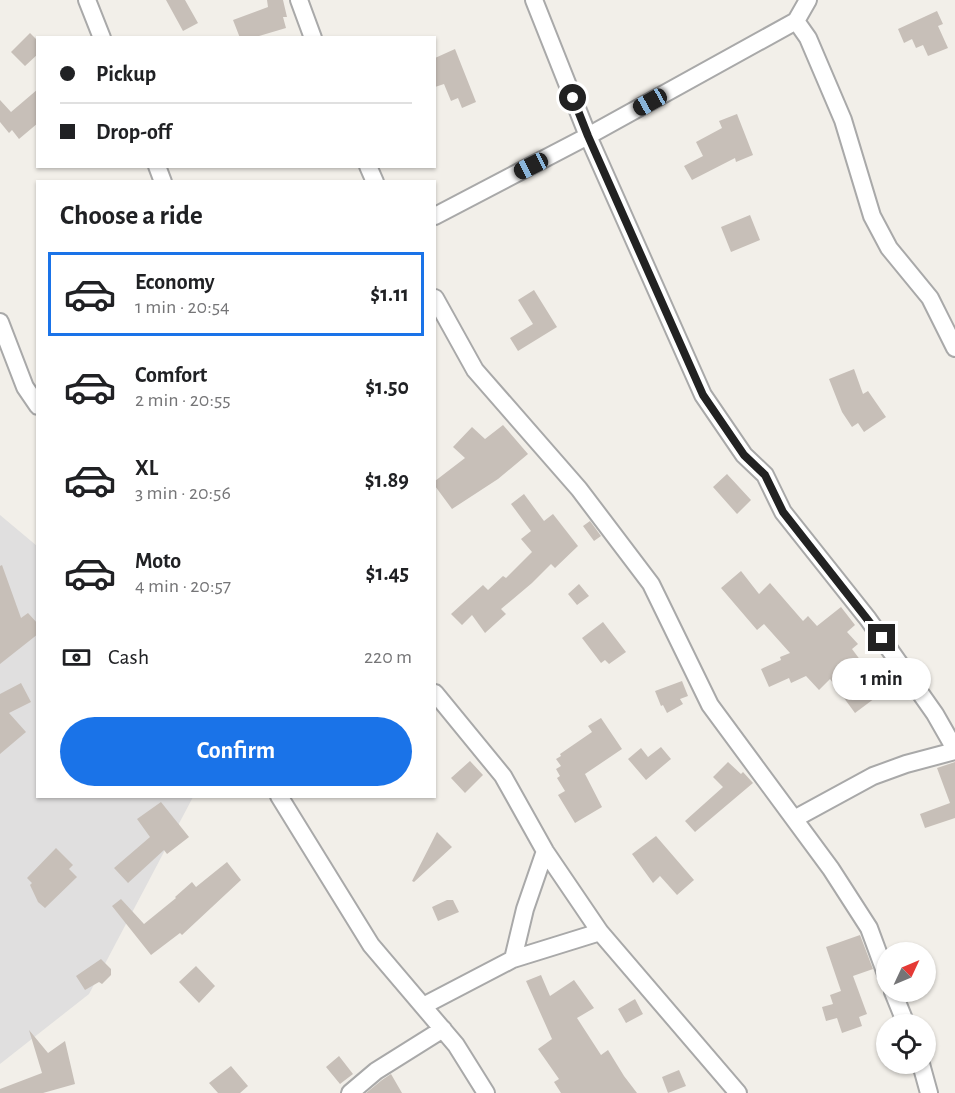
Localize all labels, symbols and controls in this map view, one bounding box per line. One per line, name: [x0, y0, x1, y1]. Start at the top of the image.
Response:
text: Pickup: [96, 63, 156, 85]
route start: [559, 84, 586, 111]
car: [630, 85, 670, 119]
text: Drop-off: [96, 121, 172, 143]
car: [511, 150, 551, 182]
text: Choose a ride: [60, 202, 203, 229]
icon: car: [63, 267, 117, 321]
text: Economy: [135, 271, 215, 293]
text: $1.11: [370, 283, 409, 305]
text: 1 min · 20:54: [135, 297, 230, 317]
icon: car: [63, 360, 117, 414]
text: Comfort: [135, 364, 207, 386]
text: $1.50: [365, 376, 409, 398]
text: 2 min · 20:55: [135, 390, 231, 410]
icon: car: [63, 453, 117, 507]
text: XL: [135, 457, 158, 479]
text: $1.89: [365, 469, 409, 491]
text: 3 min · 20:56: [135, 483, 231, 503]
icon: car: [63, 546, 117, 600]
text: Moto: [135, 550, 181, 572]
text: $1.45: [366, 562, 409, 584]
text: 4 min · 20:57: [135, 576, 231, 596]
route end: [868, 624, 895, 651]
icon: cash: [60, 641, 93, 674]
text: Cash: [108, 646, 149, 668]
text: 220 m: [364, 647, 412, 667]
callout: 1 min: [832, 659, 932, 701]
text: 1 min: [860, 669, 903, 689]
button: Confirm: [60, 717, 412, 786]
north arrow: [876, 942, 936, 1002]
map controls: [876, 942, 936, 1074]
button: locate: [876, 1014, 936, 1074]

